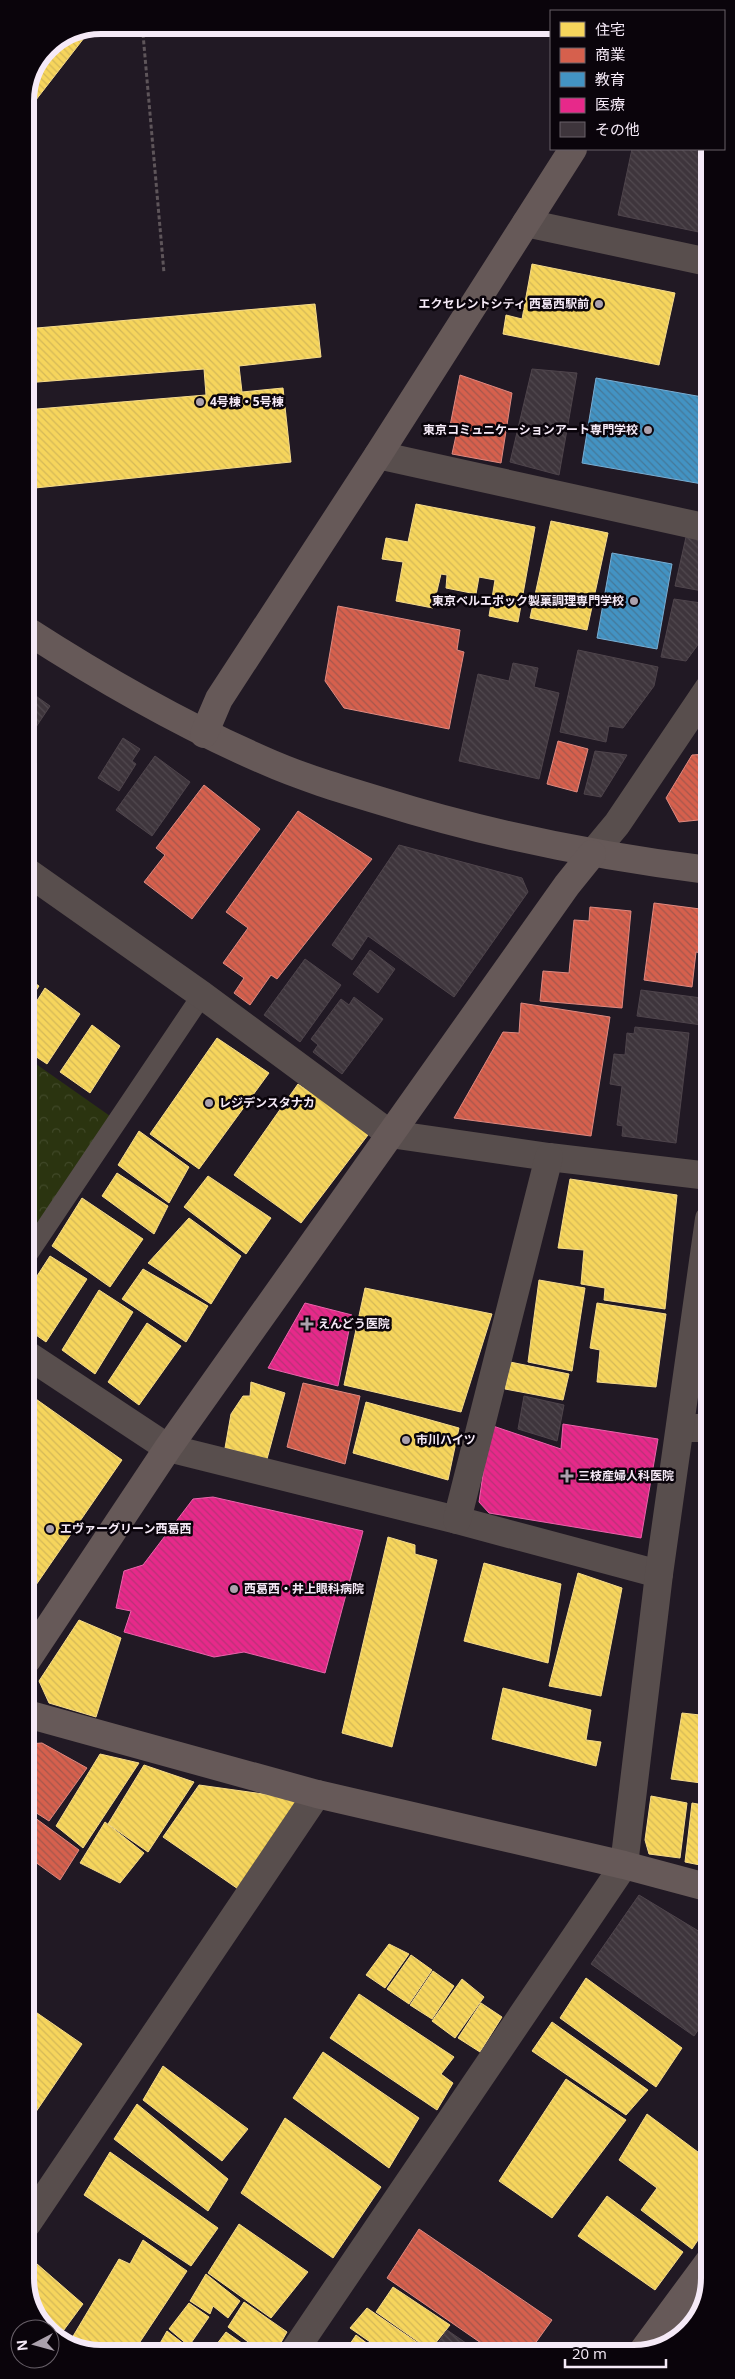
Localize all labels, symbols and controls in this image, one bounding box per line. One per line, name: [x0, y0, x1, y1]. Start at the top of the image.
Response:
legend: [550, 10, 725, 150]
text: 住宅: [595, 19, 625, 39]
text: 商業: [595, 44, 625, 64]
text: 教育: [595, 69, 625, 89]
text: 医療: [595, 94, 625, 114]
text: その他: [595, 119, 640, 139]
place label: エクセレントシティ 西葛西駅前: [419, 295, 589, 312]
marker: エクセレントシティ 西葛西駅前: [593, 298, 605, 310]
place label: 4号棟・5号棟: [210, 393, 284, 410]
marker: 4号棟・5号棟: [194, 396, 206, 408]
place label: 東京コミュニケーションアート専門学校: [423, 421, 638, 438]
marker: 東京コミュニケーションアート専門学校: [642, 424, 654, 436]
place label: 東京ベルエポック製菓調理専門学校: [432, 592, 624, 609]
marker: 東京ベルエポック製菓調理専門学校: [628, 595, 640, 607]
place label: レジデンスタナカ: [219, 1094, 315, 1111]
marker: レジデンスタナカ: [203, 1097, 215, 1109]
place label: えんどう医院: [318, 1315, 390, 1332]
marker: えんどう医院: [300, 1317, 314, 1331]
place label: 市川ハイツ: [416, 1431, 476, 1448]
marker: 市川ハイツ: [400, 1434, 412, 1446]
place label: 三枝産婦人科医院: [578, 1467, 674, 1484]
marker: 三枝産婦人科医院: [560, 1469, 574, 1483]
place label: エヴァーグリーン西葛西: [60, 1520, 191, 1537]
marker: エヴァーグリーン西葛西: [44, 1523, 56, 1535]
place label: 西葛西・井上眼科病院: [244, 1580, 364, 1597]
marker: 西葛西・井上眼科病院: [228, 1583, 240, 1595]
north arrow: [10, 2319, 60, 2369]
scale bar: [565, 2336, 666, 2368]
text: N: [12, 2339, 32, 2352]
text: 20 m: [572, 2343, 607, 2363]

